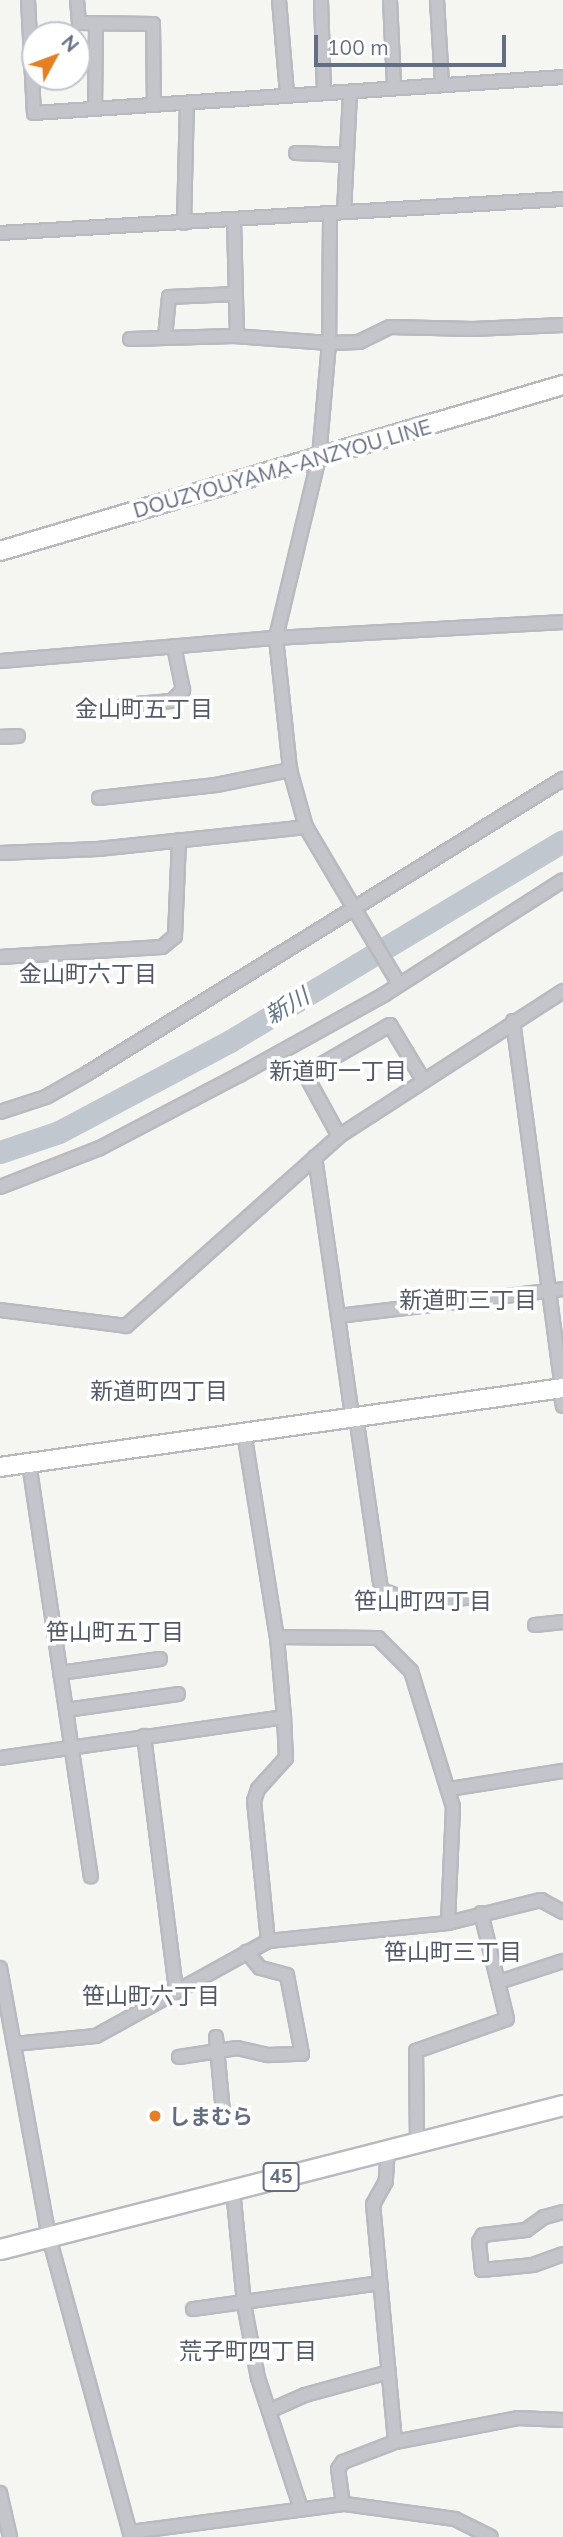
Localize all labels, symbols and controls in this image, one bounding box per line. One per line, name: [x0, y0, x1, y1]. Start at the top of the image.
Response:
north arrow: [21, 21, 91, 91]
scale bar: [318, 21, 510, 65]
text: N: [57, 30, 84, 57]
text: 100 m: [327, 34, 389, 60]
street label: DOUZYOUYAMA-ANZYOU LINE: [130, 413, 434, 523]
district label: 金山町五丁目: [75, 695, 213, 723]
district label: 金山町六丁目: [19, 960, 157, 988]
water label: 新川: [260, 982, 314, 1030]
district label: 新道町一丁目: [269, 1057, 407, 1085]
district label: 新道町三丁目: [399, 1286, 537, 1314]
district label: 新道町四丁目: [90, 1377, 228, 1405]
district label: 笹山町四丁目: [354, 1587, 492, 1615]
district label: 笹山町五丁目: [46, 1618, 184, 1646]
district label: 笹山町三丁目: [384, 1938, 522, 1966]
district label: 笹山町六丁目: [82, 1982, 220, 2010]
place label: しまむら: [169, 2103, 253, 2129]
marker: しまむら: [147, 2108, 163, 2124]
road number: 45: [262, 2162, 300, 2192]
district label: 荒子町四丁目: [179, 2337, 317, 2365]

